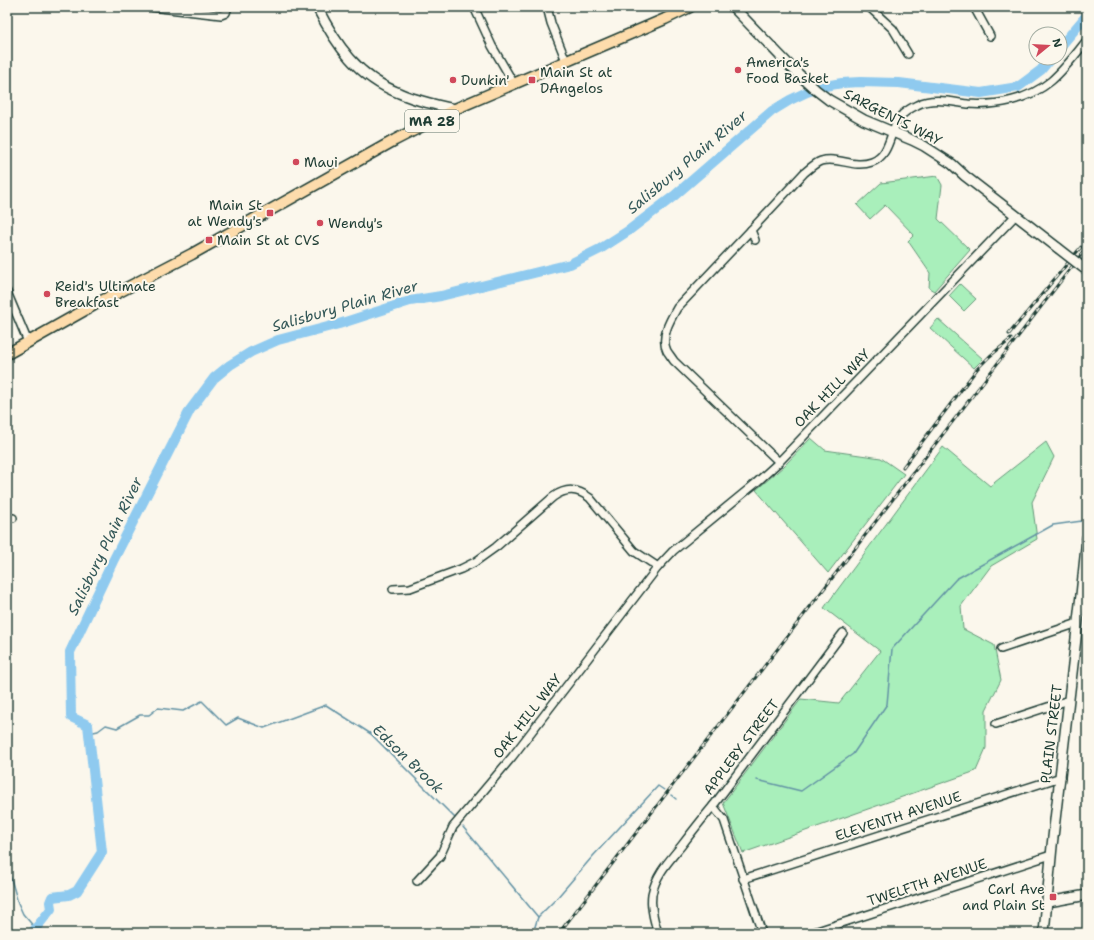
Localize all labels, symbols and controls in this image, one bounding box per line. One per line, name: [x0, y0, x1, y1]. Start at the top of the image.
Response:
north arrow: [1028, 26, 1068, 66]
text: N: [1049, 37, 1066, 50]
place label: America's Food Basket: [746, 53, 829, 87]
place label: Main St at DAngelos: [540, 63, 612, 97]
marker: America's Food Basket: [733, 65, 743, 75]
place label: Dunkin': [461, 71, 510, 89]
marker: Dunkin': [448, 75, 458, 85]
marker: Main St at DAngelos: [527, 75, 537, 85]
street label: SARGENTS WAY: [841, 84, 946, 150]
water label: Salisbury Plain River: [623, 105, 752, 218]
road number: MA 28: [405, 110, 459, 132]
place label: Maui: [304, 153, 338, 171]
marker: Maui: [291, 157, 301, 167]
place label: Main St at Wendy's: [188, 196, 262, 230]
marker: Main St at Wendy's: [265, 208, 275, 218]
place label: Wendy's: [328, 214, 383, 232]
marker: Wendy's: [315, 218, 325, 228]
place label: Main St at CVS: [217, 231, 320, 249]
marker: Main St at CVS: [204, 235, 214, 245]
water label: Salisbury Plain River: [270, 275, 421, 336]
place label: Reid's Ultimate Breakfast: [55, 277, 156, 311]
marker: Reid's Ultimate Breakfast: [42, 289, 52, 299]
street label: OAK HILL WAY: [790, 345, 874, 431]
water label: Salisbury Plain River: [63, 473, 148, 618]
street label: OAK HILL WAY: [488, 670, 566, 762]
street label: PLAIN STREET: [1036, 683, 1066, 784]
street label: APPLEBY STREET: [699, 695, 783, 798]
water label: Edson Brook: [368, 720, 448, 798]
street label: ELEVENTH AVENUE: [833, 787, 964, 845]
street label: TWELFTH AVENUE: [865, 854, 989, 910]
place label: Carl Ave and Plain St: [962, 880, 1045, 914]
marker: Carl Ave and Plain St: [1048, 892, 1058, 902]

